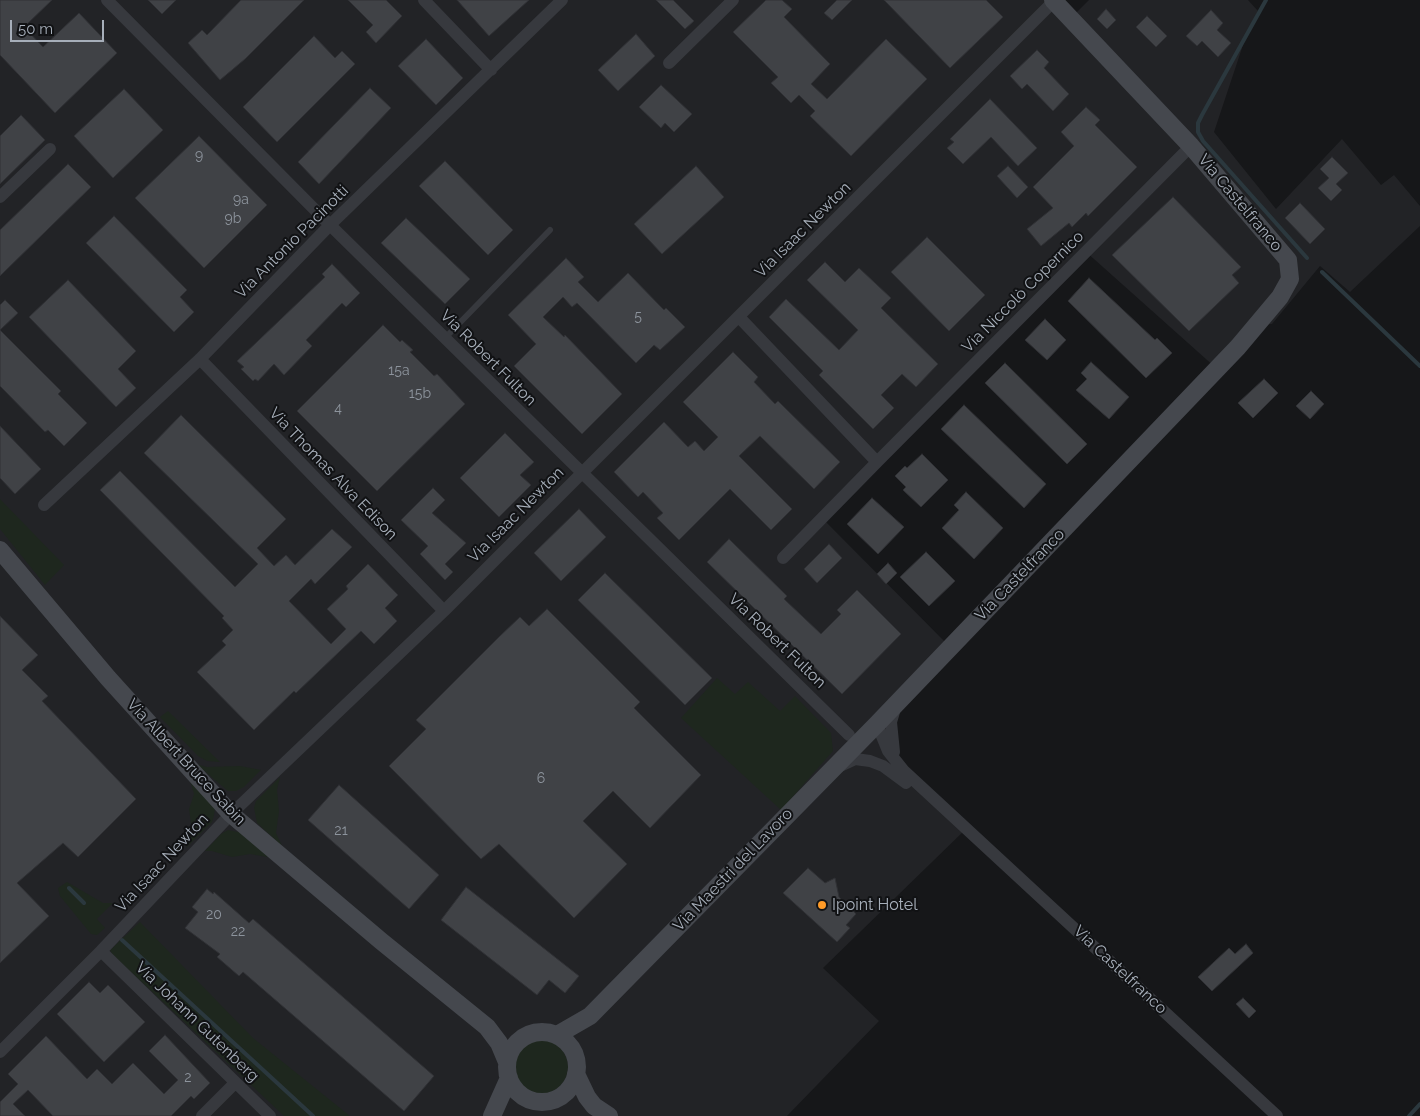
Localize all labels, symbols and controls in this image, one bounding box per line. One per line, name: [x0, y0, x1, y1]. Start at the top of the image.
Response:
scale bar: [12, 10, 106, 42]
text: 50 m: [18, 20, 53, 38]
house number: 9: [195, 148, 203, 164]
street label: Via Castelfranco: [1194, 151, 1286, 255]
street label: Via Isaac Newton: [751, 178, 855, 282]
street label: Via Antonio Pacinotti: [231, 181, 353, 303]
house number: 9a: [233, 192, 249, 208]
house number: 9b: [225, 211, 241, 227]
street label: Via Niccolò Copernico: [958, 227, 1088, 357]
street label: Via Robert Fulton: [436, 306, 540, 410]
house number: 5: [634, 309, 642, 325]
house number: 15a: [388, 363, 410, 379]
house number: 15b: [409, 386, 431, 402]
house number: 4: [334, 401, 342, 417]
street label: Via Thomas Alva Edison: [265, 404, 401, 544]
street label: Via Isaac Newton: [464, 463, 568, 567]
street label: Via Castelfranco: [971, 525, 1069, 625]
street label: Via Robert Fulton: [724, 590, 830, 692]
street label: Via Albert Bruce Sabin: [122, 695, 250, 829]
house number: 6: [537, 771, 545, 787]
street label: Via Maestri del Lavoro: [669, 804, 797, 936]
street label: Via Isaac Newton: [111, 810, 213, 916]
house number: 21: [334, 823, 348, 839]
place label: Ipoint Hotel: [832, 895, 918, 915]
marker: Ipoint Hotel: [816, 899, 828, 911]
house number: 20: [206, 907, 222, 923]
street label: Via Castelfranco: [1069, 922, 1171, 1018]
house number: 22: [231, 924, 245, 940]
street label: Via Johann Gutenberg: [131, 958, 263, 1086]
house number: 2: [184, 1070, 192, 1086]

